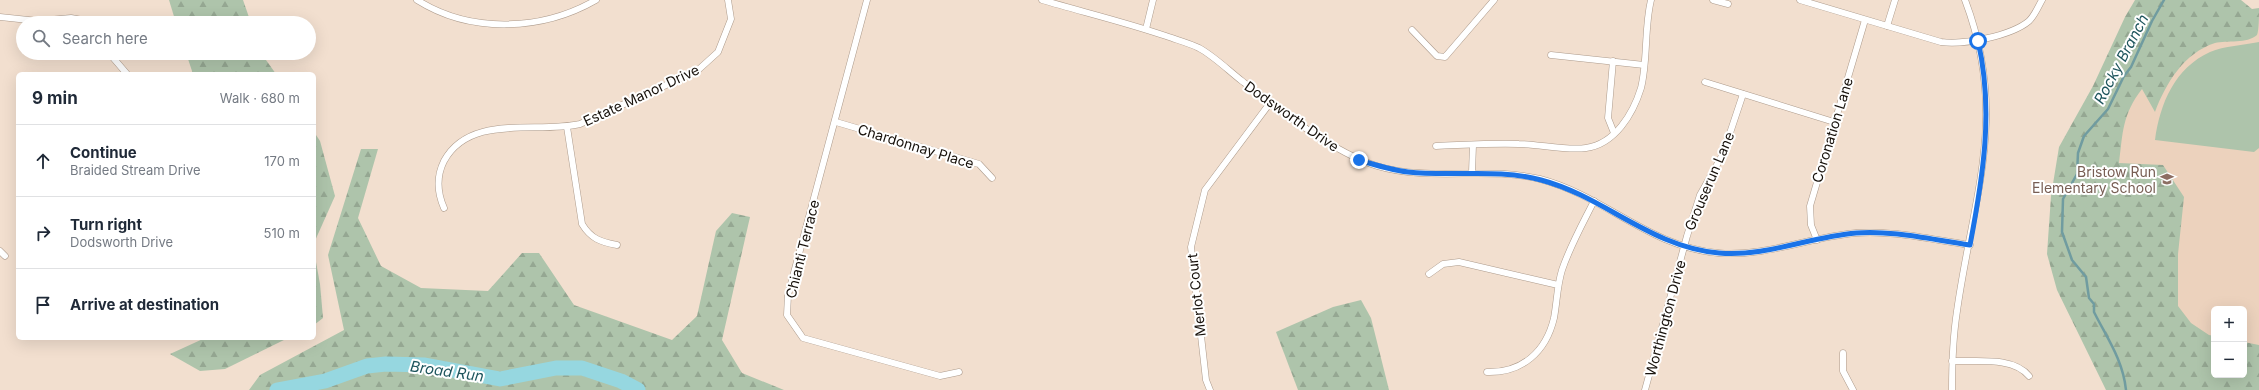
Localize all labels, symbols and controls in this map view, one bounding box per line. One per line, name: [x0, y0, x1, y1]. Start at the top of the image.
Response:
water label: Rocky Branch: [2089, 11, 2153, 107]
search box: [16, 16, 316, 60]
icon: search: [30, 27, 52, 49]
text: Search here: [62, 29, 148, 48]
route start: [1969, 32, 1987, 50]
street label: Estate Manor Drive: [580, 61, 702, 129]
street label: Coronation Lane: [1808, 75, 1856, 185]
street label: Dodsworth Drive: [1242, 77, 1342, 155]
text: 9 min: [32, 88, 78, 108]
text: Walk · 680 m: [220, 90, 300, 106]
street label: Chardonnay Place: [856, 120, 976, 172]
street label: Grouserun Lane: [1681, 129, 1737, 233]
text: Continue: [70, 143, 137, 162]
icon: ahead: [32, 150, 54, 172]
route end: [1350, 151, 1368, 169]
text: 170 m: [264, 153, 300, 169]
text: Braided Stream Drive: [70, 162, 201, 178]
place label: Bristow Run Elementary School: [2032, 163, 2156, 196]
school or university icon: Bristow Run Elementary School: [2159, 171, 2175, 187]
street label: Chianti Terrace: [782, 198, 822, 300]
text: Turn right: [70, 215, 142, 234]
icon: right: [32, 222, 54, 244]
text: 510 m: [264, 225, 300, 241]
text: Dodsworth Drive: [70, 234, 173, 250]
street label: Merlot Court: [1183, 252, 1209, 337]
street label: Worthington Drive: [1641, 258, 1689, 378]
icon: arrive: [32, 294, 54, 316]
text: Arrive at destination: [70, 295, 219, 314]
map controls: [2211, 306, 2247, 378]
button: +: [2211, 306, 2247, 342]
button: −: [2211, 342, 2247, 378]
water label: Broad Run: [409, 356, 485, 386]

